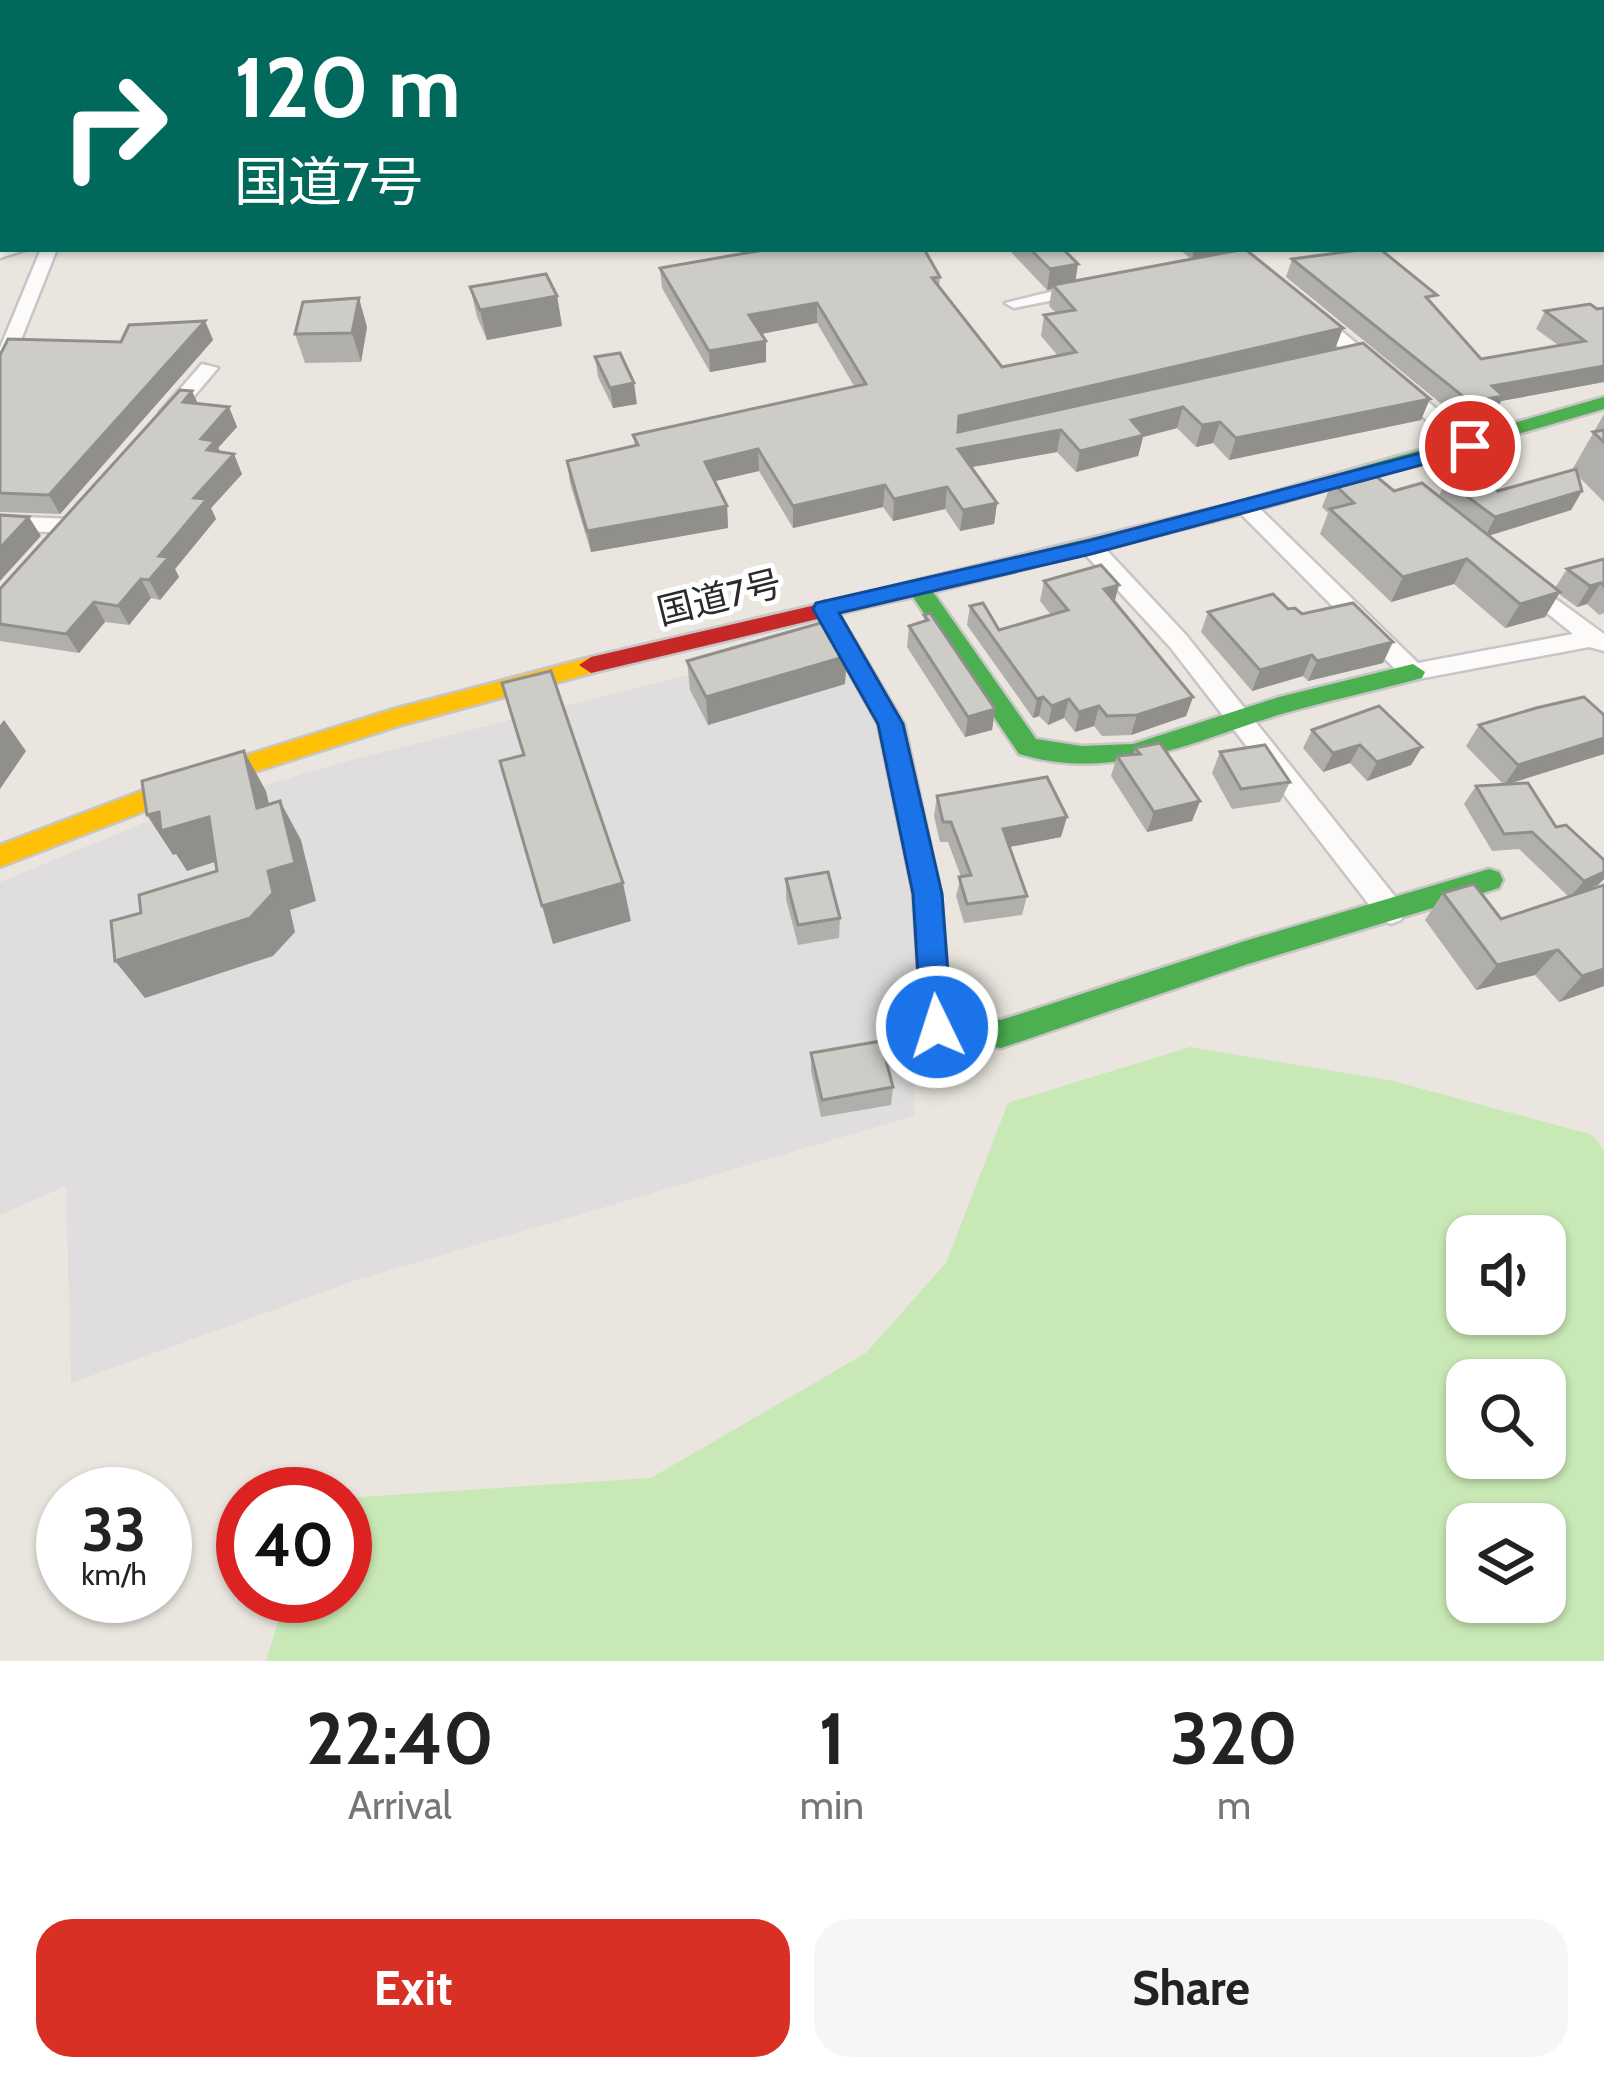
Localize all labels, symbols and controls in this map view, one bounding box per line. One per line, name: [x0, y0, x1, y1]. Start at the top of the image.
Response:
text: 120 m: [234, 36, 461, 138]
icon: right: [36, 48, 192, 204]
text: 国道7号: [234, 149, 423, 215]
pin: [1419, 395, 1521, 497]
icon: arrive: [1437, 413, 1503, 479]
street label: 国道7号: [652, 560, 786, 634]
position arrow: [874, 964, 1000, 1090]
map controls: [1446, 1215, 1566, 1623]
button: sound: [1446, 1215, 1566, 1335]
button: search: [1446, 1359, 1566, 1479]
speed limit sign: 40: [216, 1467, 372, 1623]
text: 33: [82, 1493, 146, 1566]
button: layers: [1446, 1503, 1566, 1623]
text: km/h: [81, 1556, 147, 1593]
text: 22:40: [306, 1695, 494, 1782]
text: 1: [819, 1695, 845, 1782]
text: 320: [1170, 1695, 1298, 1782]
text: Arrival: [348, 1781, 452, 1829]
text: min: [800, 1781, 864, 1829]
text: m: [1217, 1781, 1251, 1829]
button: Exit: [36, 1919, 790, 2057]
button: Share: [814, 1919, 1568, 2057]

